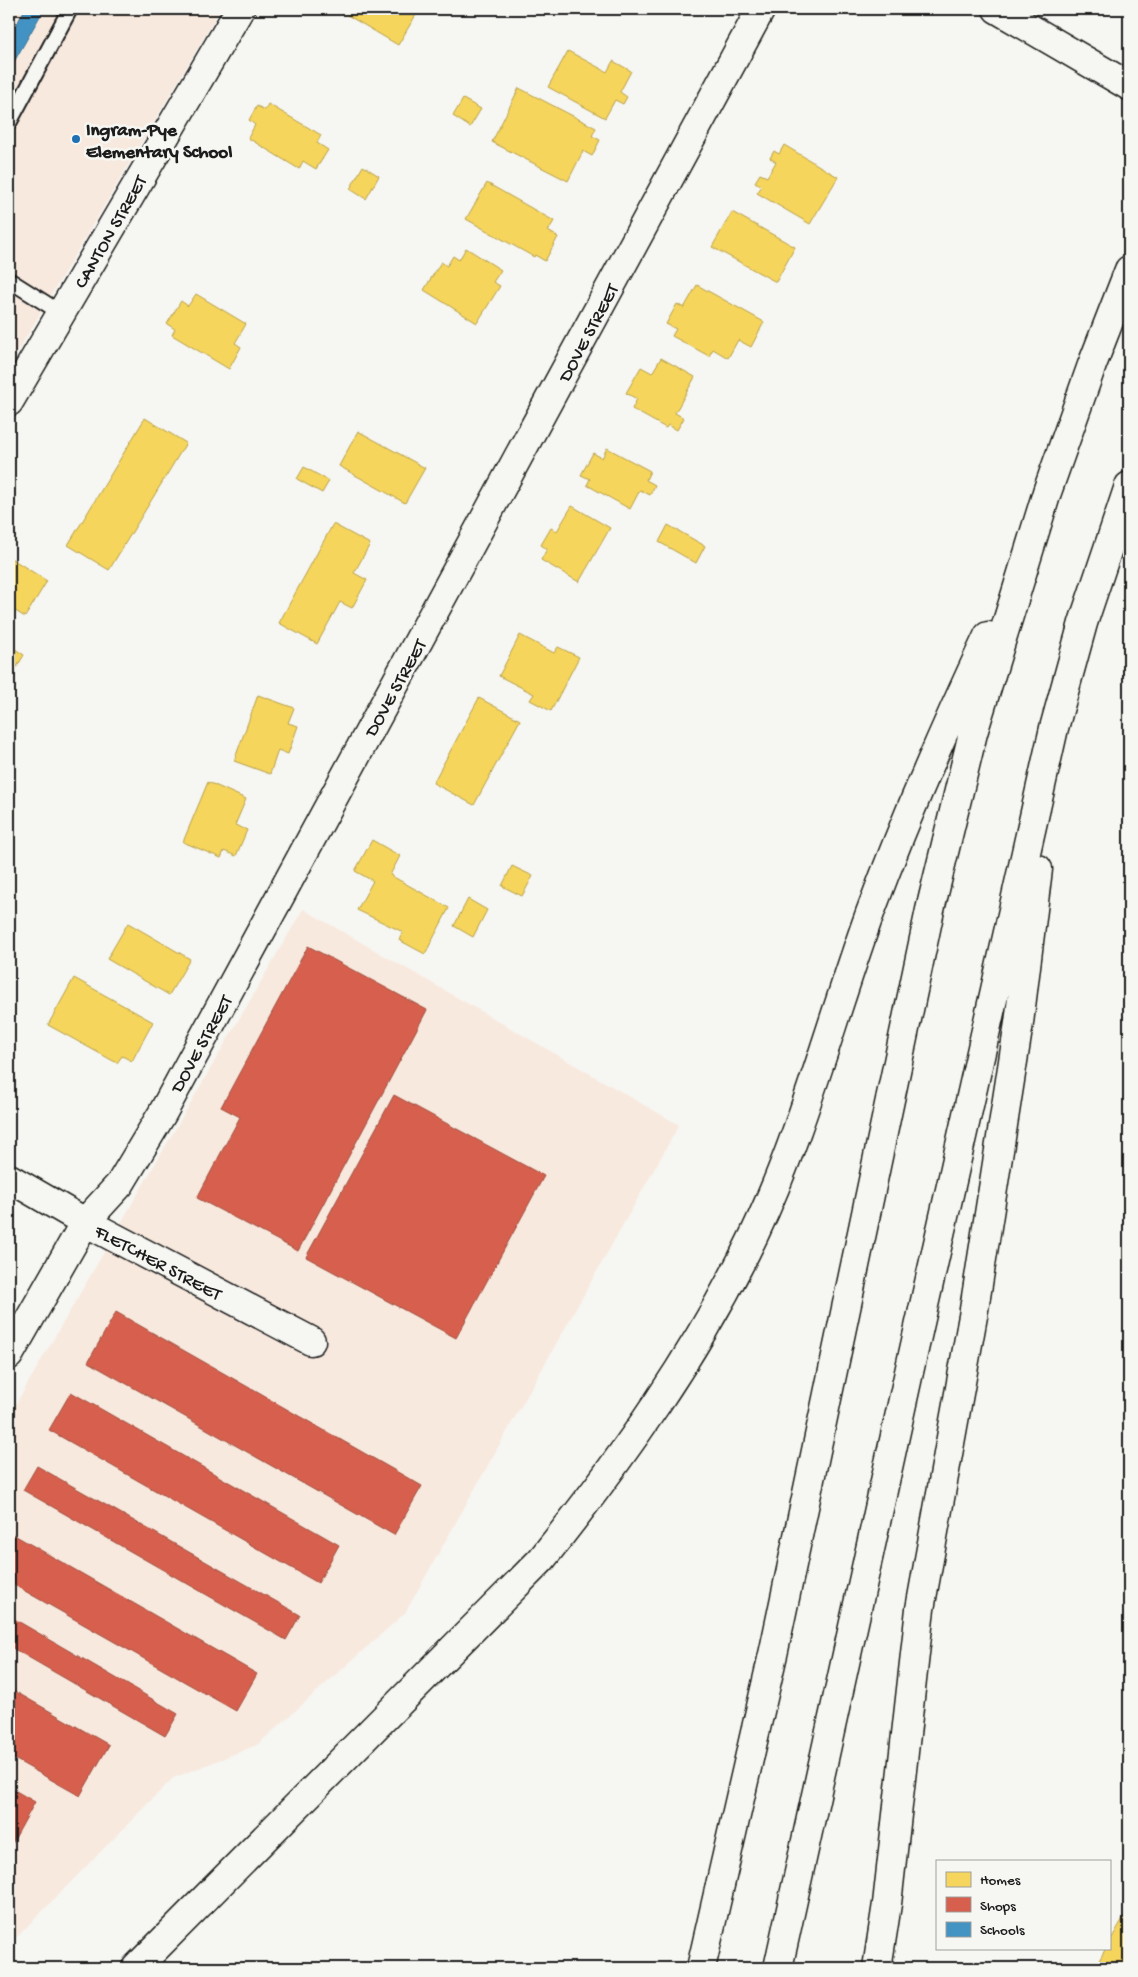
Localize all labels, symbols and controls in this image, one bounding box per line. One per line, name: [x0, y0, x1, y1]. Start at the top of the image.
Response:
place label: Ingram-Pye Elementary School: [86, 120, 232, 165]
marker: Ingram-Pye Elementary School: [70, 133, 82, 145]
street label: CANTON STREET: [70, 172, 154, 293]
street label: DOVE STREET: [554, 280, 626, 388]
street label: DOVE STREET: [360, 635, 434, 743]
street label: DOVE STREET: [166, 991, 240, 1099]
street label: FLETCHER STREET: [89, 1221, 225, 1308]
legend: [936, 1860, 1110, 1950]
text: Homes: [980, 1872, 1021, 1890]
text: Shops: [980, 1898, 1016, 1916]
text: Schools: [980, 1922, 1025, 1940]

